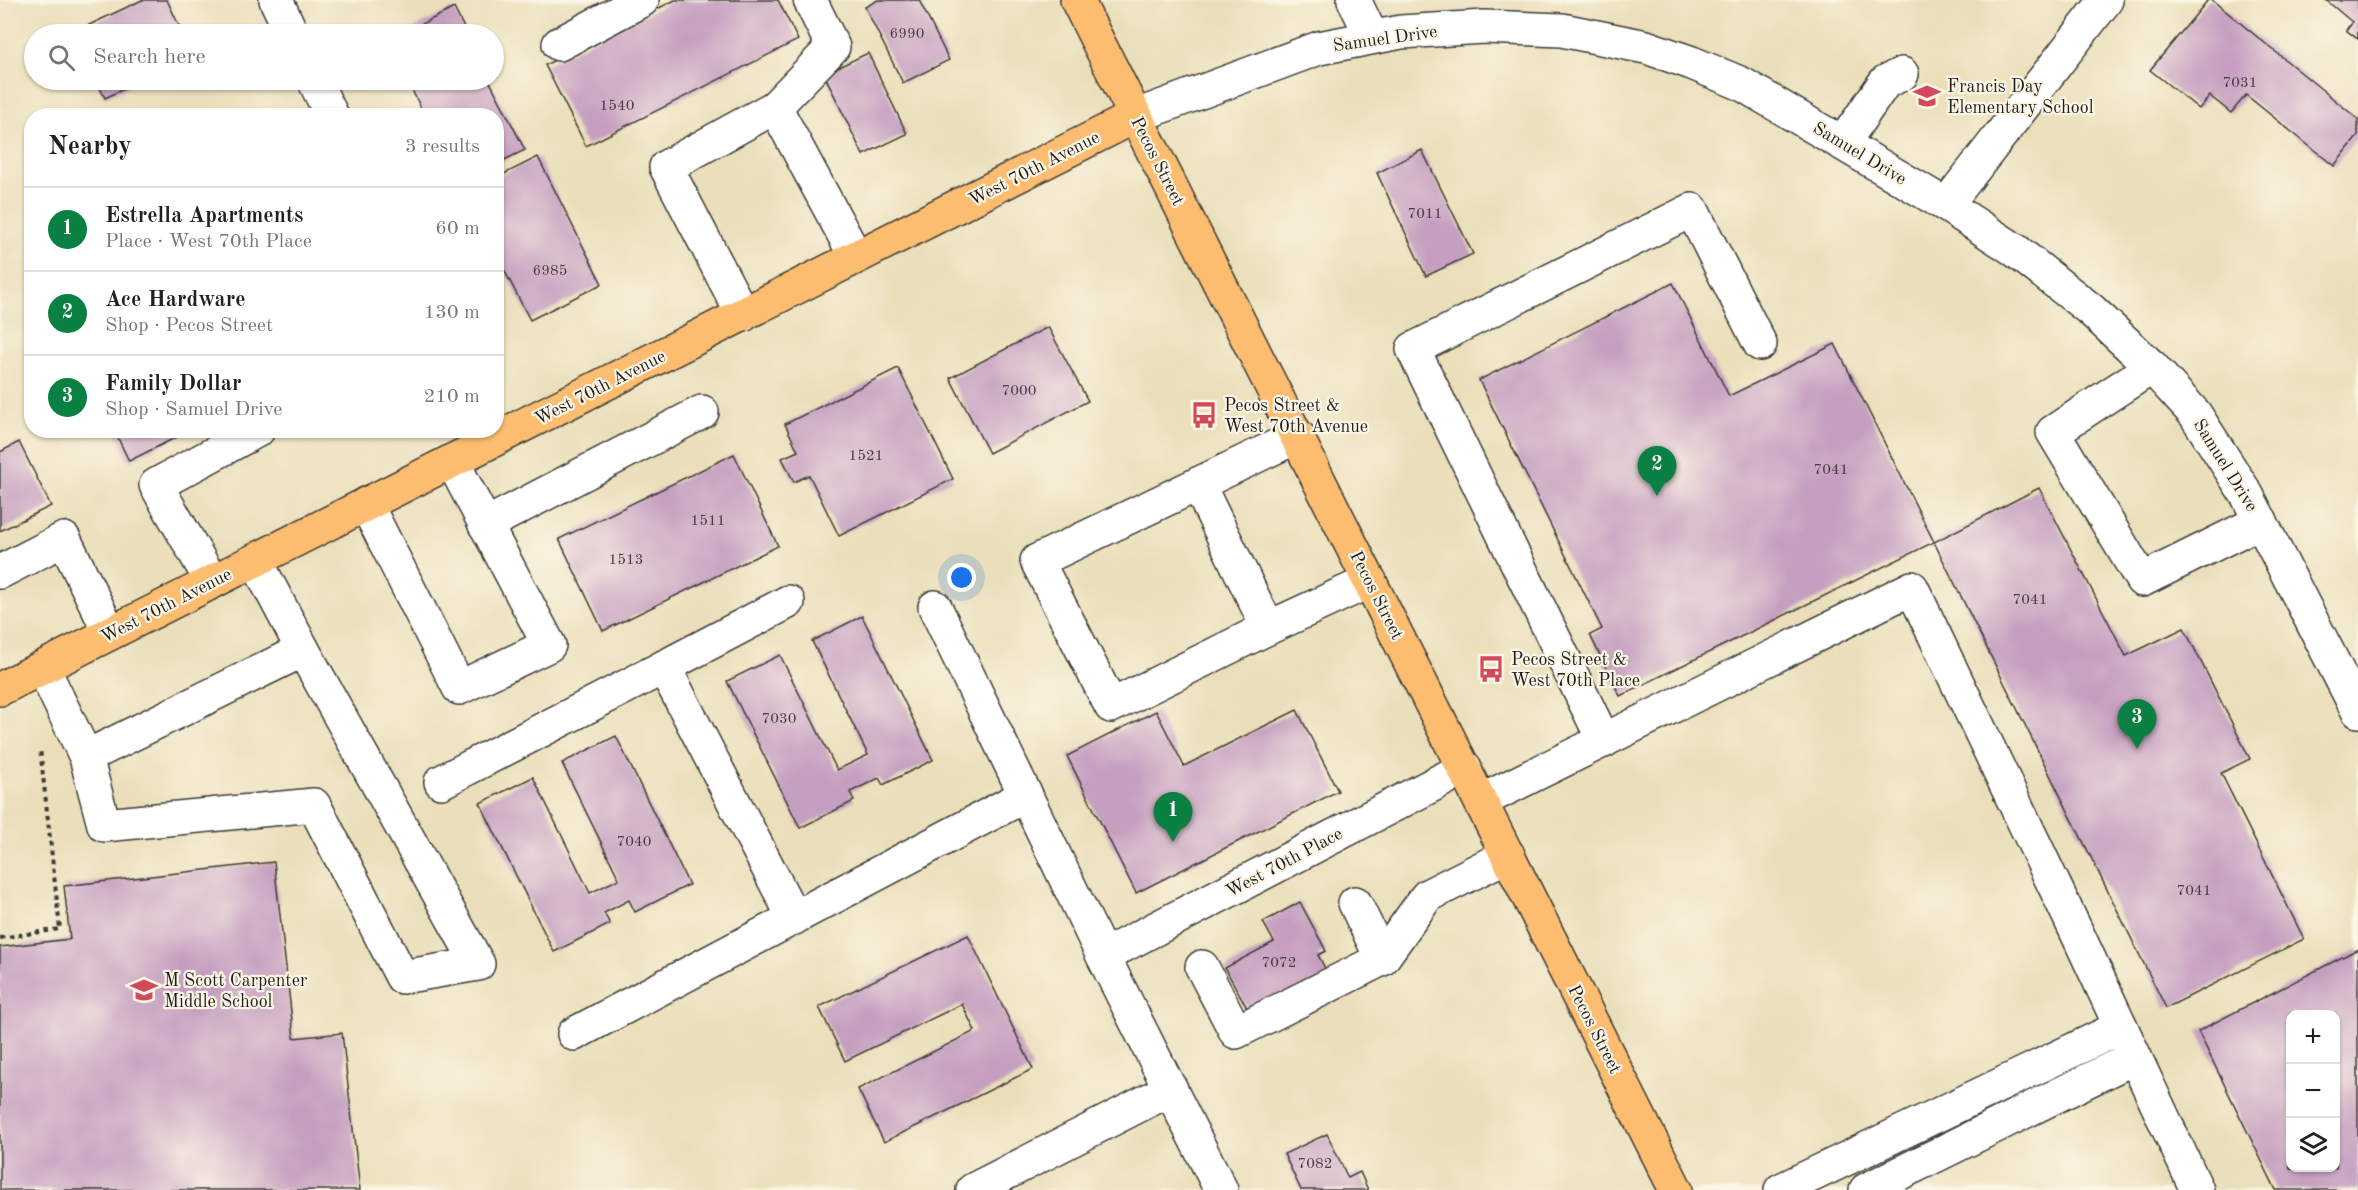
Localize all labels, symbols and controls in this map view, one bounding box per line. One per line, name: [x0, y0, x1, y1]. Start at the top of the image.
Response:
street label: Samuel Drive: [1332, 23, 1439, 55]
search box: [24, 24, 504, 90]
house number: 6990: [890, 27, 924, 42]
icon: search: [45, 41, 78, 74]
text: Search here: [93, 46, 206, 68]
house number: 7031: [2223, 76, 2257, 91]
place label: Francis Day Elementary School: [1947, 78, 2094, 117]
school or university icon: Francis Day Elementary School: [1912, 81, 1942, 111]
house number: 1540: [600, 99, 634, 114]
street label: Pecos Street: [1127, 114, 1187, 209]
street label: Samuel Drive: [1810, 119, 1909, 189]
street label: West 70th Avenue: [966, 128, 1103, 210]
text: Nearby: [48, 134, 132, 160]
text: 3 results: [405, 137, 480, 157]
text: Estrella Apartments: [105, 205, 303, 227]
house number: 7011: [1408, 207, 1442, 222]
text: 1: [62, 219, 73, 239]
text: 60 m: [435, 219, 480, 239]
text: Place · West 70th Place: [105, 232, 312, 252]
house number: 6985: [533, 264, 567, 279]
text: Ace Hardware: [105, 289, 246, 311]
text: 2: [62, 303, 73, 323]
text: 130 m: [424, 303, 480, 323]
text: Shop · Pecos Street: [105, 316, 273, 336]
street label: West 70th Avenue: [532, 347, 669, 429]
text: Family Dollar: [105, 373, 241, 395]
house number: 7000: [1002, 384, 1036, 399]
text: 3: [62, 387, 73, 407]
text: 210 m: [424, 387, 480, 407]
place label: Pecos Street & West 70th Avenue: [1224, 397, 1368, 436]
text: Shop · Samuel Drive: [105, 400, 282, 420]
bus stop icon: Pecos Street & West 70th Avenue: [1189, 400, 1219, 430]
street label: Samuel Drive: [2190, 416, 2261, 515]
pin: 2: [1638, 446, 1676, 496]
house number: 1521: [849, 449, 883, 464]
house number: 7041: [1814, 463, 1848, 478]
house number: 1511: [691, 514, 725, 529]
street label: Pecos Street: [1346, 548, 1406, 643]
house number: 1513: [609, 553, 643, 568]
your location: [947, 563, 976, 592]
street label: West 70th Avenue: [98, 565, 235, 647]
house number: 7041: [2013, 593, 2047, 608]
place label: Pecos Street & West 70th Place: [1511, 651, 1640, 690]
bus stop icon: Pecos Street & West 70th Place: [1476, 654, 1506, 684]
pin: 3: [2118, 700, 2156, 749]
house number: 7030: [762, 712, 796, 727]
pin: 1: [1154, 792, 1192, 842]
street label: West 70th Place: [1223, 825, 1346, 901]
house number: 7040: [617, 835, 651, 850]
house number: 7041: [2177, 884, 2211, 899]
house number: 7072: [1262, 956, 1296, 971]
place label: M Scott Carpenter Middle School: [164, 972, 308, 1011]
school or university icon: M Scott Carpenter Middle School: [129, 975, 159, 1005]
street label: Pecos Street: [1564, 982, 1624, 1077]
map controls: [2286, 1010, 2340, 1172]
button: +: [2286, 1010, 2340, 1064]
button: −: [2286, 1064, 2340, 1118]
button: layers: [2286, 1118, 2340, 1172]
house number: 7082: [1298, 1157, 1332, 1172]

